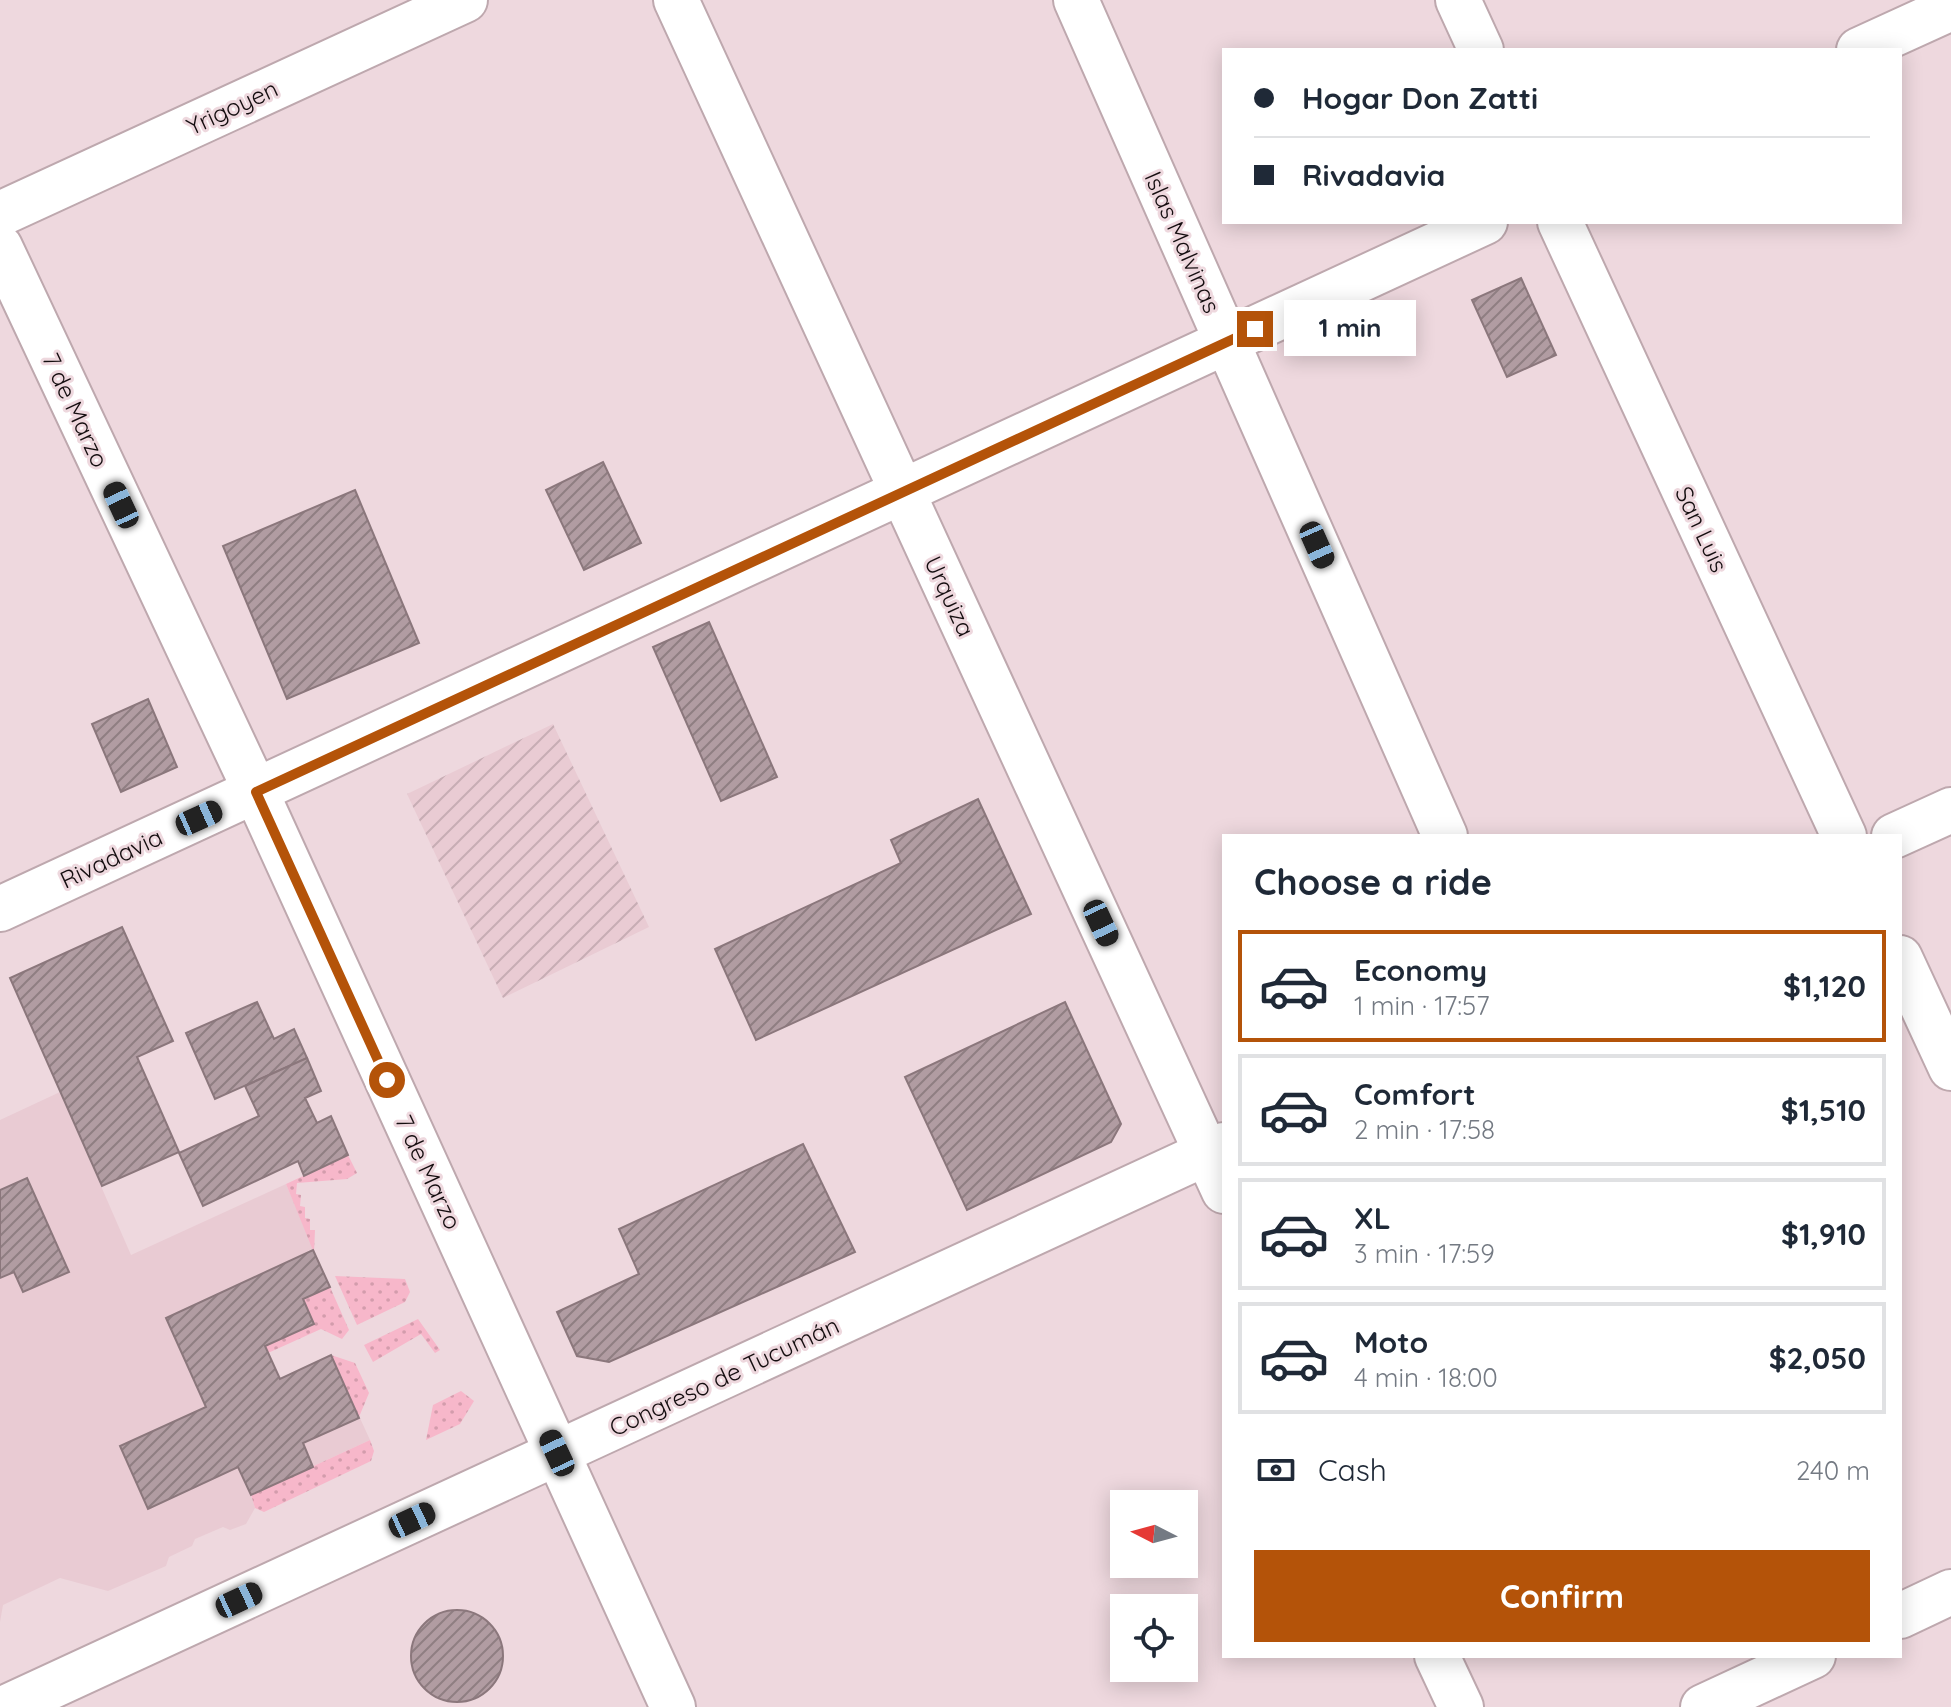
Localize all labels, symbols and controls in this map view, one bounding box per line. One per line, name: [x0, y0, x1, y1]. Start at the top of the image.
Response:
street label: Yrigoyen: [182, 73, 282, 141]
text: Hogar Don Zatti: [1302, 79, 1538, 117]
text: Rivadavia: [1302, 156, 1445, 194]
street label: Islas Malvinas: [1138, 166, 1228, 318]
callout: 1 min: [1283, 301, 1415, 357]
route end: [1237, 311, 1273, 347]
text: 1 min: [1319, 311, 1382, 344]
street label: 7 de Marzo: [36, 348, 116, 472]
car: [100, 478, 142, 532]
street label: San Luis: [1669, 481, 1735, 577]
car: [1296, 518, 1338, 572]
street label: Urquiza: [918, 551, 982, 641]
car: [172, 797, 226, 839]
street label: Rivadavia: [55, 821, 167, 895]
text: Choose a ride: [1254, 859, 1492, 904]
car: [1080, 896, 1122, 950]
icon: car: [1258, 950, 1330, 1022]
text: Economy: [1354, 951, 1487, 989]
text: $1,120: [1783, 967, 1866, 1005]
text: 1 min · 17:57: [1354, 989, 1490, 1022]
route start: [369, 1062, 405, 1098]
icon: car: [1258, 1074, 1330, 1146]
text: Comfort: [1354, 1075, 1475, 1113]
text: $1,510: [1781, 1091, 1866, 1129]
street label: 7 de Marzo: [389, 1110, 469, 1234]
text: 2 min · 17:58: [1354, 1113, 1495, 1146]
icon: car: [1258, 1198, 1330, 1270]
text: XL: [1354, 1199, 1391, 1237]
text: $1,910: [1781, 1215, 1866, 1253]
text: 3 min · 17:59: [1354, 1237, 1495, 1270]
street label: Congreso de Tucumán: [604, 1310, 844, 1442]
icon: car: [1258, 1322, 1330, 1394]
text: Moto: [1354, 1323, 1428, 1361]
text: $2,050: [1769, 1339, 1866, 1377]
text: 4 min · 18:00: [1354, 1361, 1498, 1394]
car: [536, 1426, 578, 1480]
icon: cash: [1254, 1448, 1298, 1492]
text: Cash: [1318, 1451, 1387, 1489]
text: 240 m: [1796, 1454, 1870, 1487]
north arrow: [1110, 1490, 1198, 1578]
map controls: [1110, 1490, 1198, 1682]
car: [385, 1499, 439, 1541]
button: Confirm: [1254, 1550, 1870, 1642]
car: [212, 1579, 266, 1621]
button: locate: [1110, 1594, 1198, 1682]

